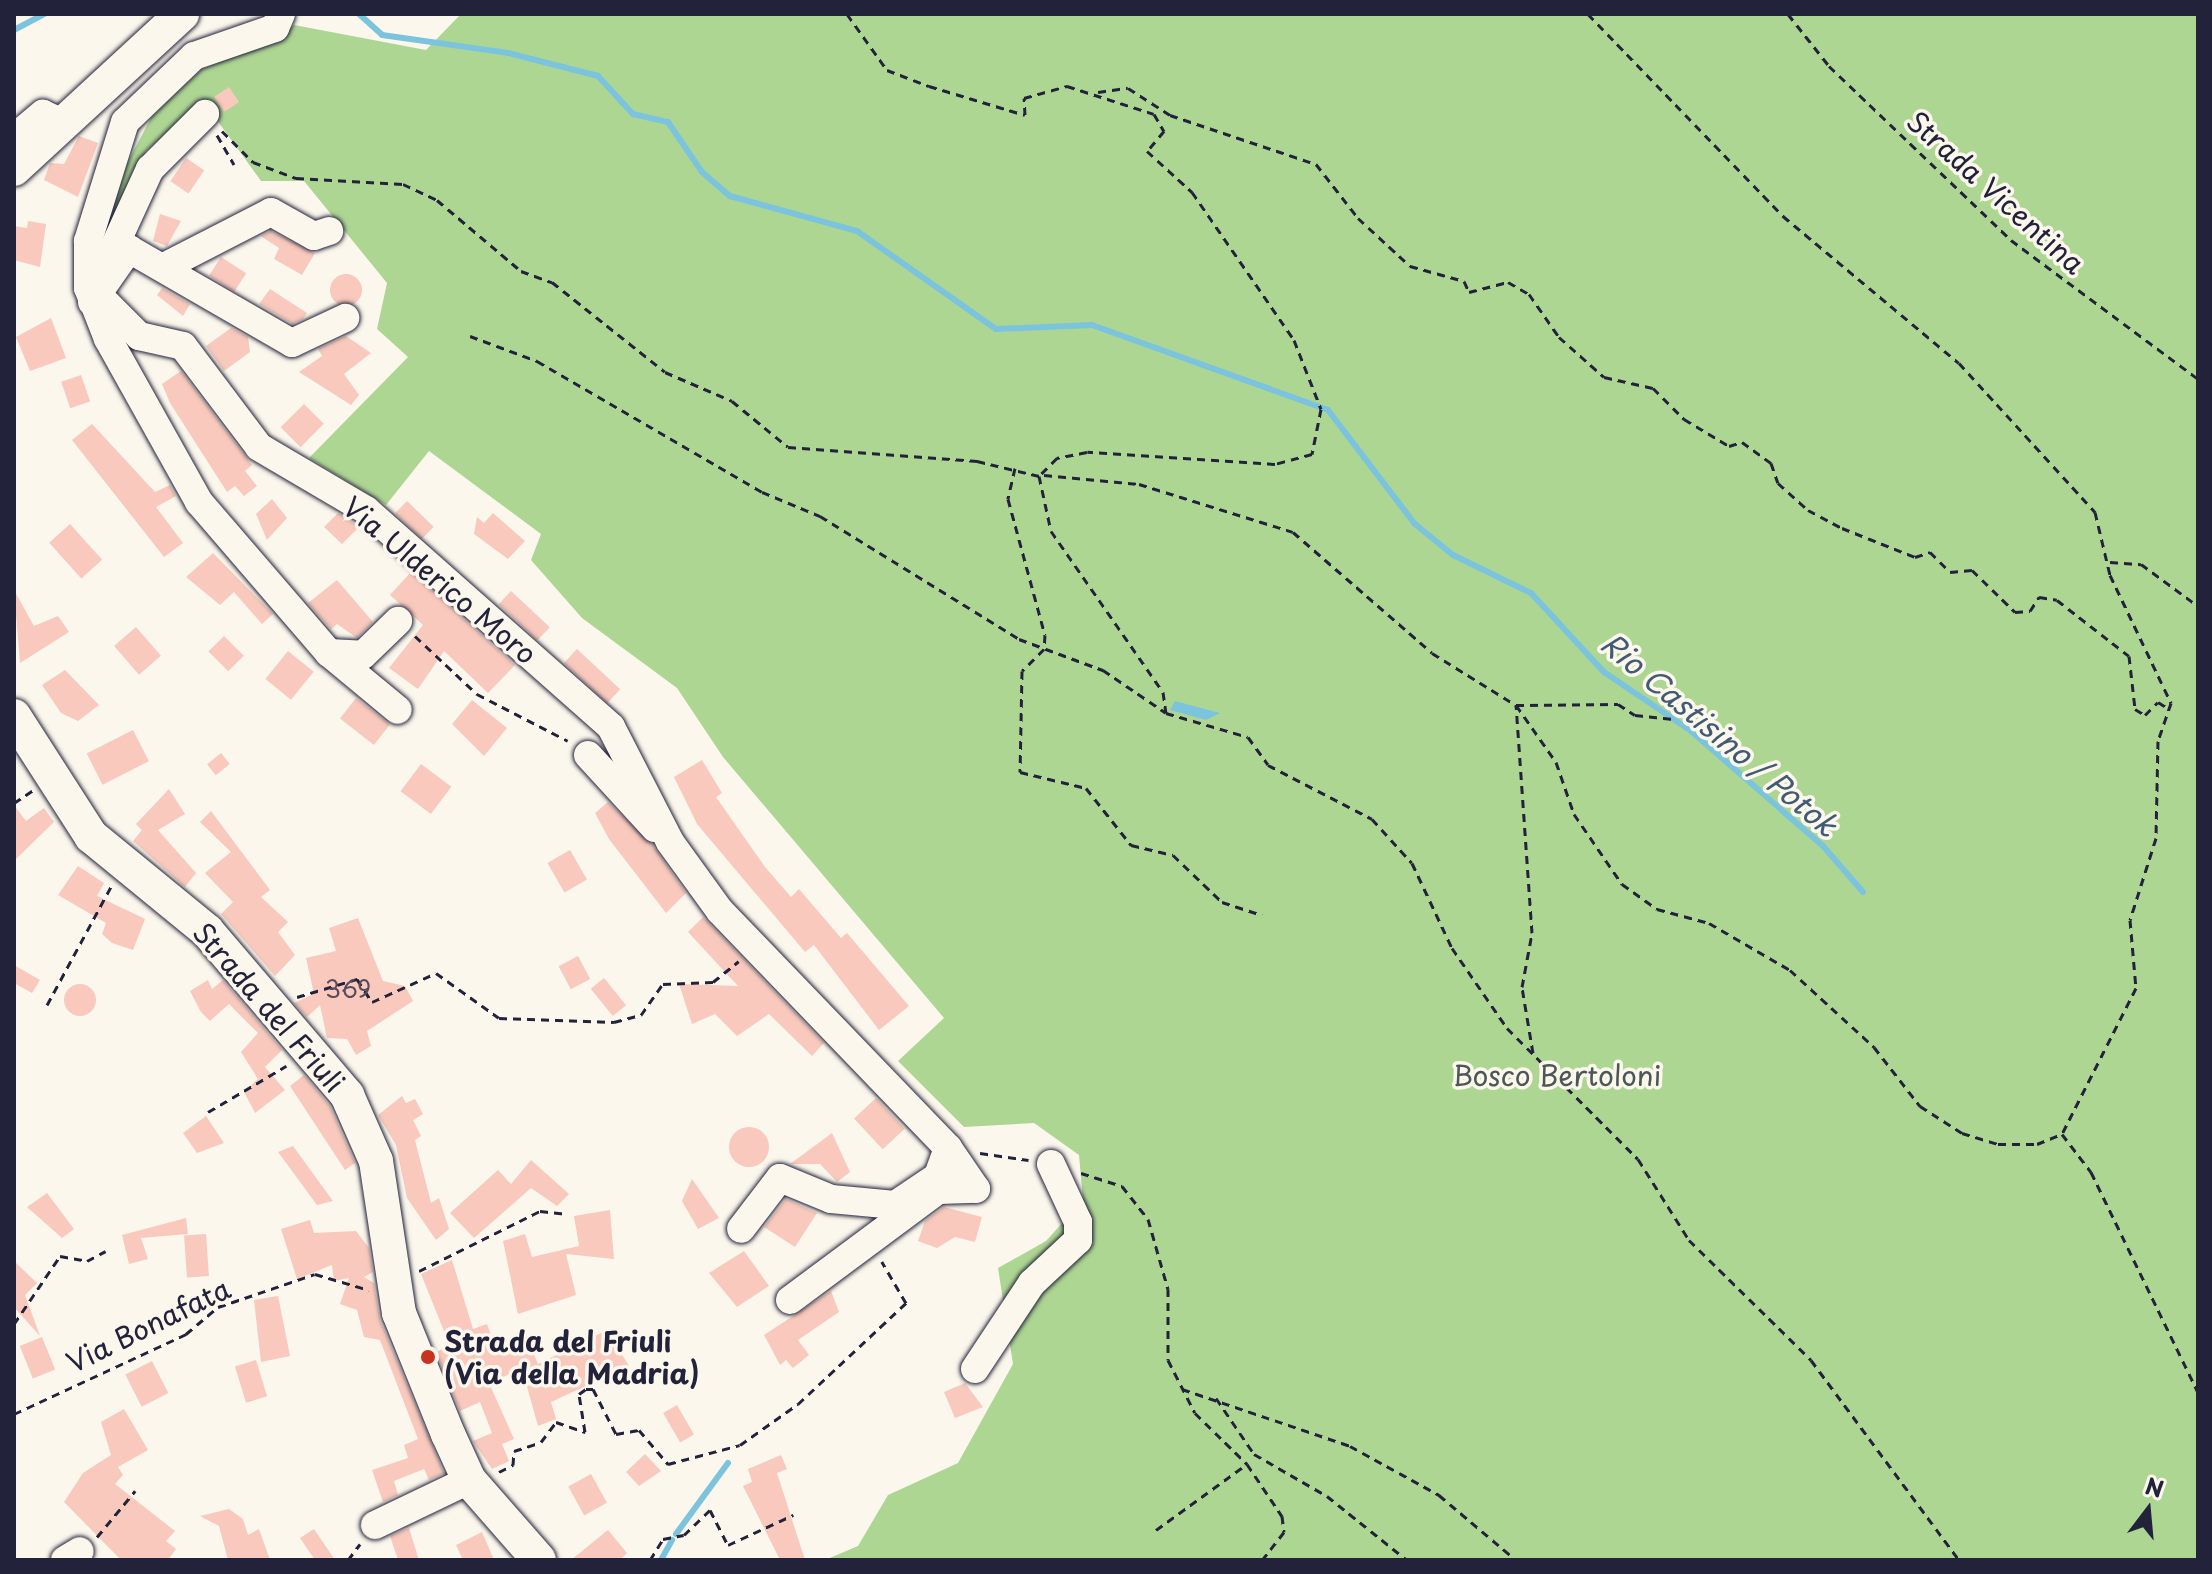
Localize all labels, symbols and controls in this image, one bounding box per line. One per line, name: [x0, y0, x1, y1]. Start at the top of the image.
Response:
street label: Strada Vicentina: [1900, 103, 2092, 281]
street label: Via Ulderico Moro: [336, 489, 544, 671]
water label: Rio Castisino / Potok: [1593, 623, 1847, 845]
street label: Strada del Friuli: [186, 915, 352, 1099]
house number: 369: [325, 975, 371, 1003]
park label: Bosco Bertoloni: [1452, 1058, 1662, 1092]
street label: Via Bonafata: [61, 1271, 235, 1379]
place label: Strada del Friuli (Via della Madria): [444, 1324, 701, 1390]
marker: Strada del Friuli (Via della Madria): [419, 1348, 437, 1366]
text: N: [2142, 1468, 2168, 1505]
north arrow: [2108, 1470, 2188, 1550]

